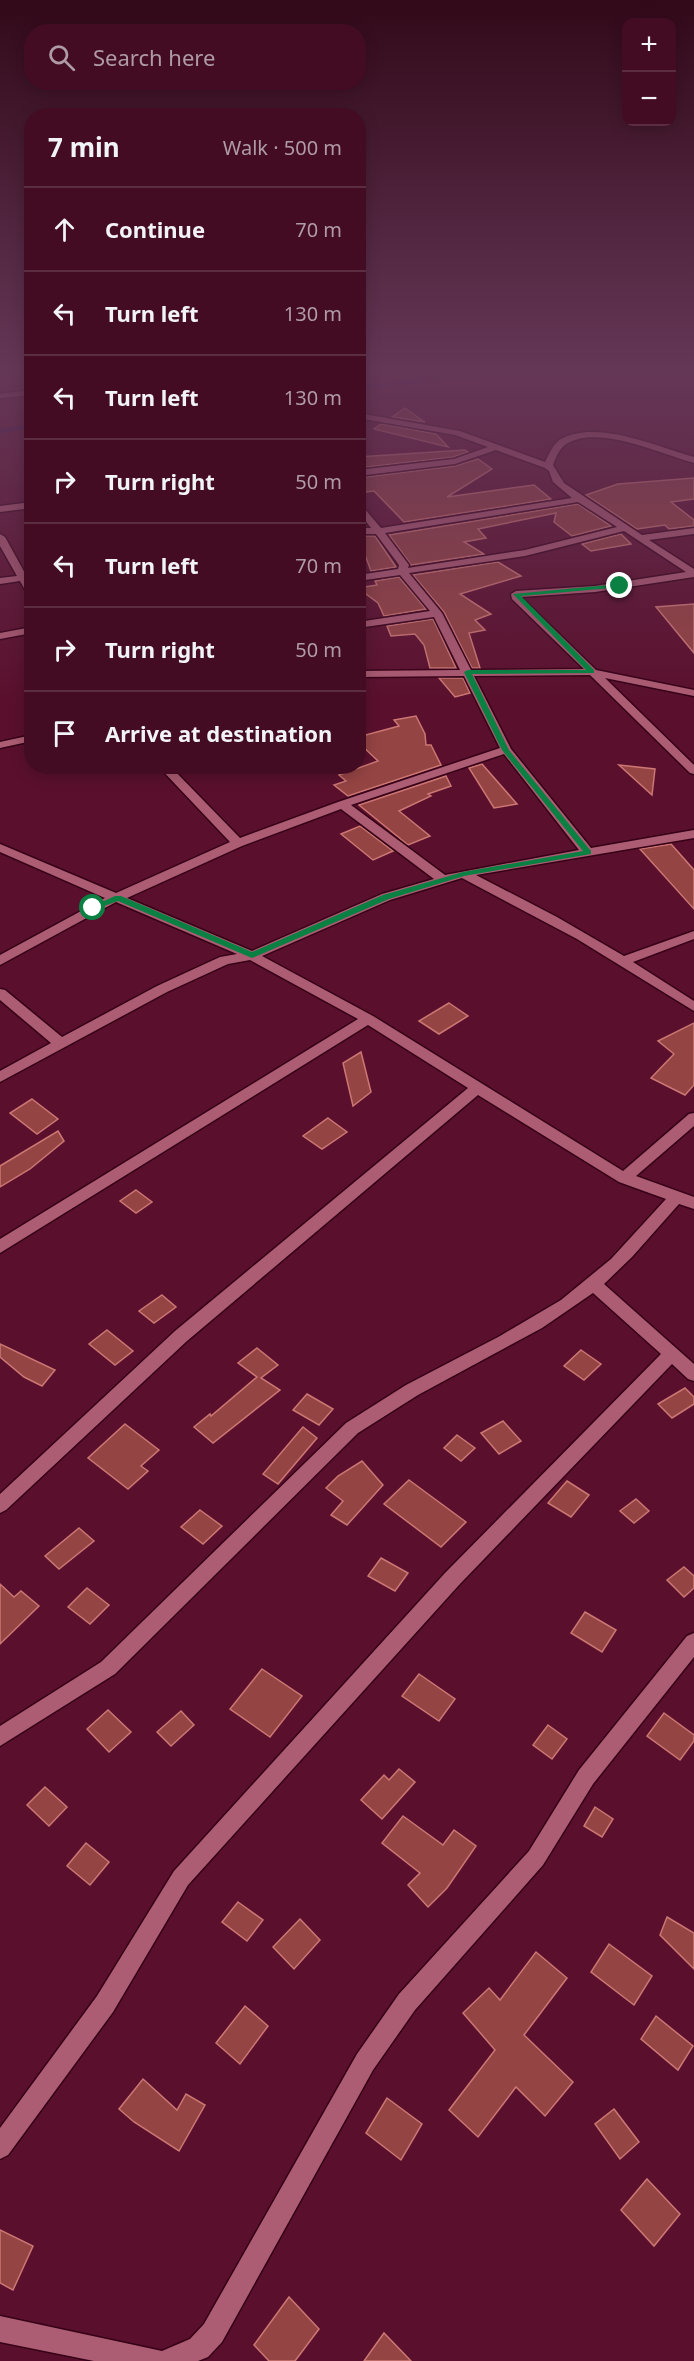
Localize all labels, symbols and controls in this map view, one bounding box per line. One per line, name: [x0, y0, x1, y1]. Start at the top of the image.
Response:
map controls: [622, 18, 676, 126]
button: +: [622, 18, 676, 72]
search box: [24, 24, 366, 90]
icon: search: [45, 41, 78, 74]
text: Search here: [93, 42, 215, 72]
button: −: [622, 72, 676, 126]
text: 7 min: [48, 129, 120, 165]
text: Walk · 500 m: [223, 134, 342, 161]
icon: ahead: [48, 213, 81, 246]
text: Continue: [105, 214, 205, 244]
text: 70 m: [295, 216, 342, 243]
icon: left: [48, 297, 81, 330]
text: Turn left: [105, 298, 199, 328]
text: 130 m: [284, 300, 342, 327]
icon: left: [48, 381, 81, 414]
text: Turn left: [105, 382, 199, 412]
text: 130 m: [284, 384, 342, 411]
icon: right: [48, 465, 81, 498]
text: Turn right: [105, 466, 215, 496]
text: 50 m: [295, 468, 342, 495]
icon: left: [48, 549, 81, 582]
text: Turn left: [105, 550, 199, 580]
text: 70 m: [295, 552, 342, 579]
route end: [606, 572, 632, 598]
icon: right: [48, 633, 81, 666]
text: Turn right: [105, 634, 215, 664]
text: 50 m: [295, 636, 342, 663]
icon: arrive: [48, 717, 81, 750]
text: Arrive at destination: [105, 718, 332, 748]
route start: [79, 894, 105, 920]

